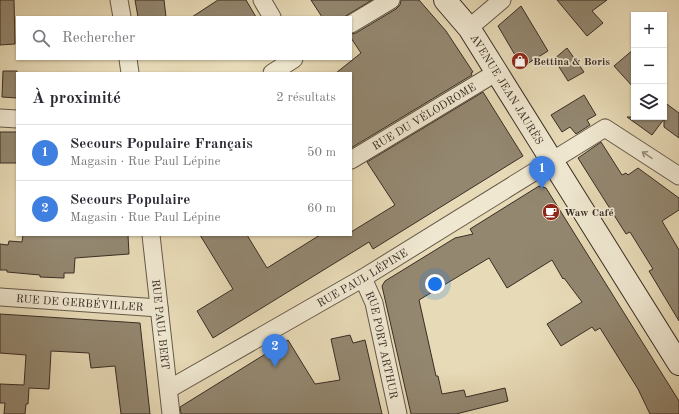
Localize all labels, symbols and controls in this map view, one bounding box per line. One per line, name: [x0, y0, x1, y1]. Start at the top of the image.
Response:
map controls: [631, 12, 667, 120]
button: +: [631, 12, 667, 48]
search box: [16, 16, 352, 60]
icon: search: [30, 27, 52, 49]
text: Rechercher: [62, 31, 135, 46]
street label: AVENUE JEAN JAURÈS: [467, 33, 545, 147]
button: −: [631, 48, 667, 84]
shop icon: Bettina & Boris: [510, 51, 530, 71]
place label: Bettina & Boris: [533, 57, 610, 68]
street label: RUE DU VÉLODROME: [371, 82, 478, 153]
button: layers: [631, 84, 667, 120]
text: À proximité: [32, 90, 121, 107]
text: 2 résultats: [276, 91, 336, 104]
text: Secours Populaire Français: [70, 137, 253, 152]
text: 1: [41, 146, 49, 159]
text: 50 m: [307, 146, 336, 159]
one-way arrow: [641, 151, 652, 159]
text: Magasin · Rue Paul Lépine: [70, 155, 220, 168]
pin: 1: [529, 156, 555, 189]
text: Secours Populaire: [70, 193, 190, 208]
text: 2: [41, 202, 49, 215]
text: 60 m: [307, 202, 336, 215]
cafe icon: Waw Café: [541, 202, 561, 222]
place label: Waw Café: [564, 208, 614, 219]
text: Magasin · Rue Paul Lépine: [70, 211, 220, 224]
street label: RUE PAUL LÉPINE: [316, 248, 410, 310]
your location: [425, 274, 445, 294]
street label: RUE PAUL BERT: [149, 279, 170, 371]
street label: RUE PORT ARTHUR: [363, 290, 399, 400]
street label: RUE DE GERBÉVILLER: [16, 294, 144, 314]
pin: 2: [262, 334, 288, 367]

